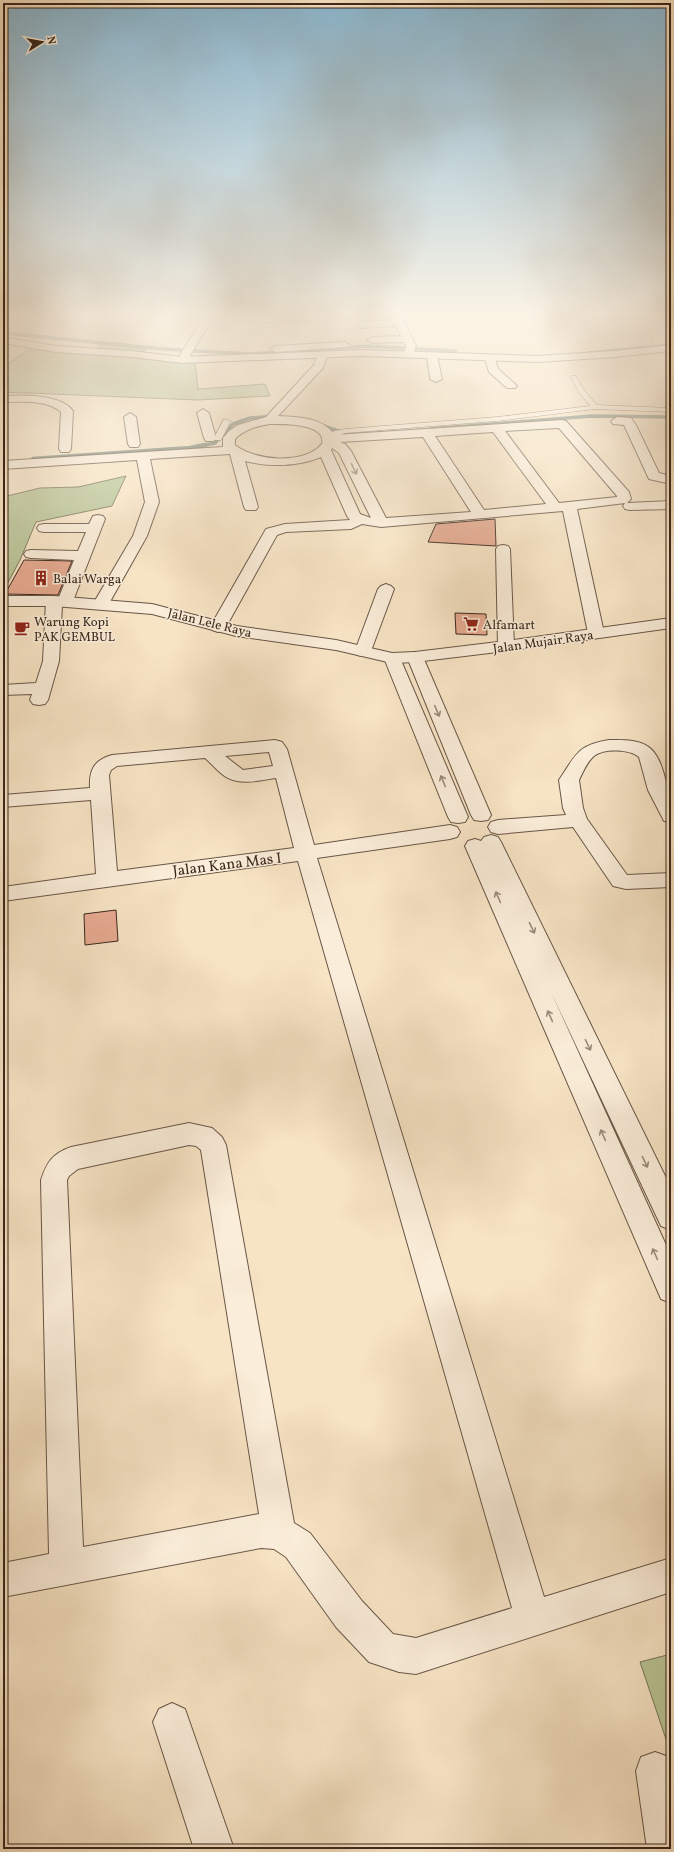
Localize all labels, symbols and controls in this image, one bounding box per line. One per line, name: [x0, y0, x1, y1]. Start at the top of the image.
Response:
north arrow: [22, 22, 62, 62]
text: N: [42, 35, 58, 46]
one-way arrow: [351, 463, 358, 475]
building icon: Balai Warga: [32, 569, 50, 587]
place label: Balai Warga: [53, 571, 121, 589]
street label: Jalan Lele Raya: [166, 605, 253, 643]
place label: Warung Kopi PAK GEMBUL: [34, 614, 116, 647]
supermarket icon: Alfamart: [462, 615, 480, 633]
place label: Alfamart: [483, 617, 535, 635]
cafe icon: Warung Kopi PAK GEMBUL: [13, 619, 31, 637]
street label: Jalan Mujair Raya: [492, 627, 595, 659]
one-way arrow: [434, 704, 442, 716]
one-way arrow: [439, 775, 446, 787]
street label: Jalan Kana Mas I: [172, 848, 283, 883]
one-way arrow: [494, 891, 501, 903]
one-way arrow: [529, 921, 536, 933]
one-way arrow: [546, 1010, 553, 1022]
one-way arrow: [585, 1039, 592, 1051]
one-way arrow: [599, 1129, 606, 1141]
one-way arrow: [642, 1156, 649, 1168]
one-way arrow: [651, 1248, 658, 1260]

